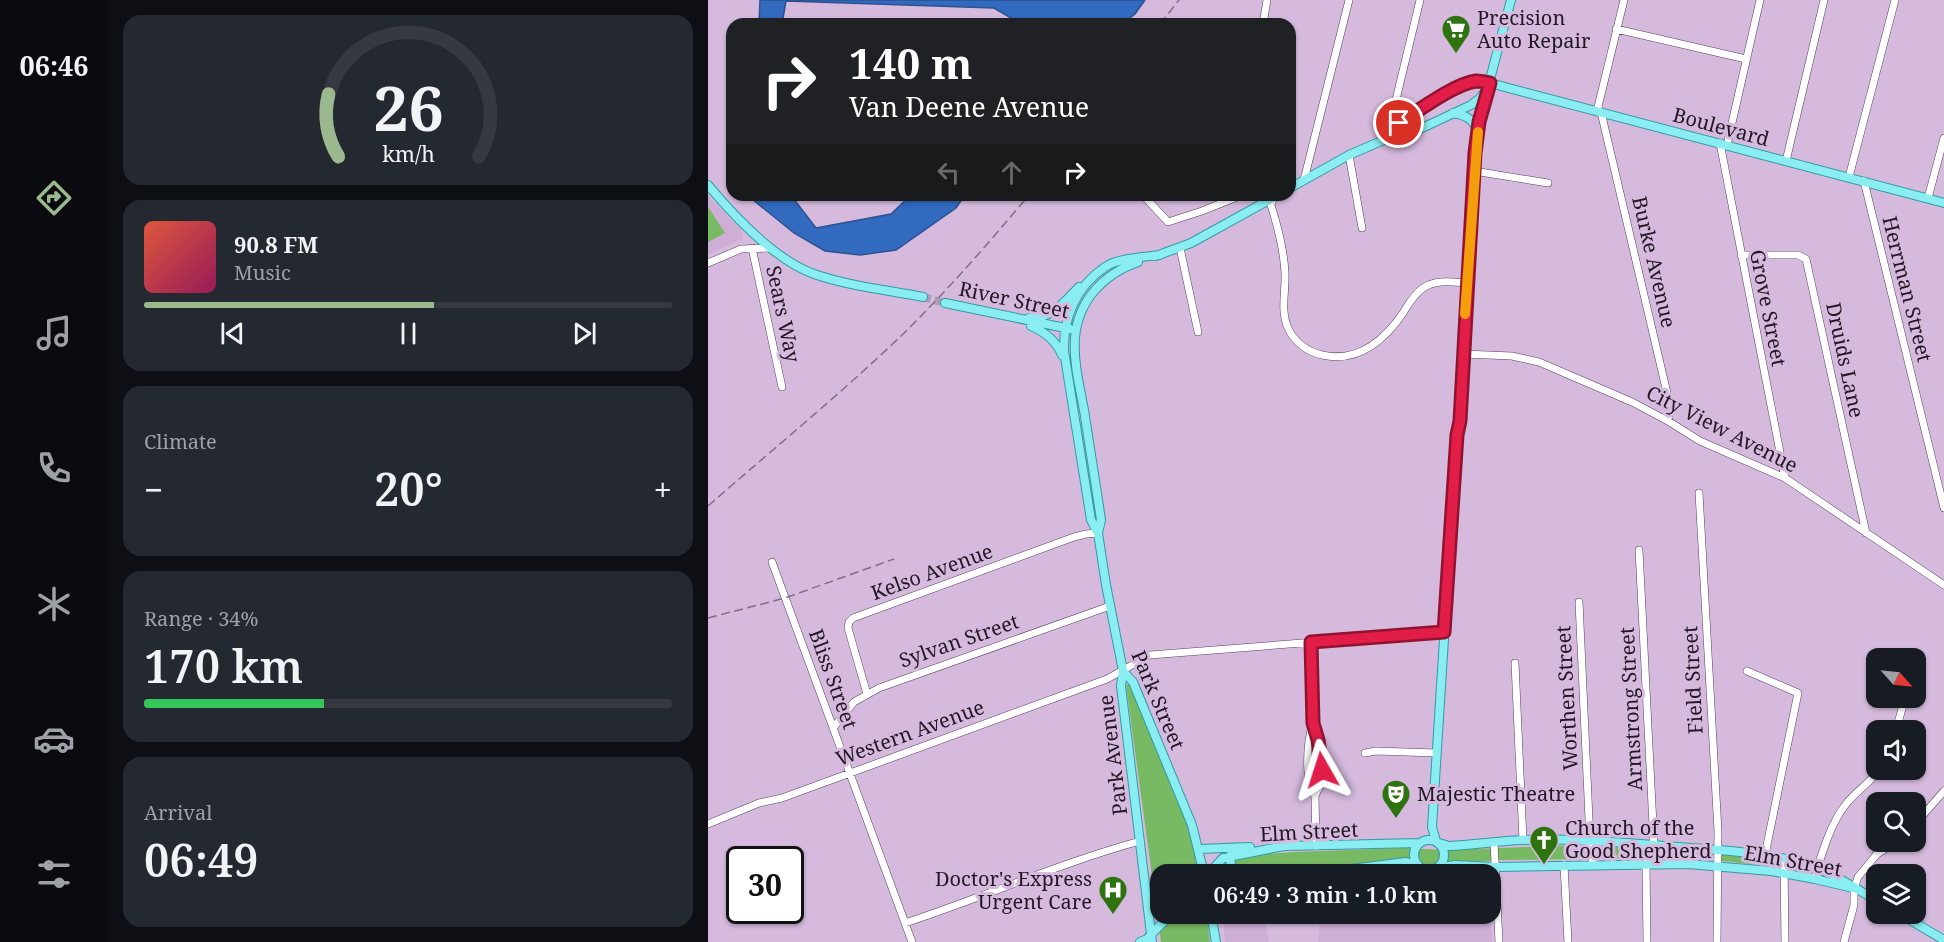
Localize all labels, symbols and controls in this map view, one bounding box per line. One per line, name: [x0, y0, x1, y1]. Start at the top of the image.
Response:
place label: Precision Auto Repair: [1477, 4, 1591, 54]
supermarket icon: Precision Auto Repair: [1440, 13, 1472, 55]
text: 140 m: [849, 34, 973, 91]
icon: right: [750, 42, 828, 120]
text: 06:46: [19, 47, 89, 84]
text: 26: [373, 64, 443, 149]
text: Van Deene Avenue: [849, 88, 1089, 125]
pin: [1373, 97, 1424, 148]
street label: Boulevard: [1670, 101, 1772, 152]
icon: arrive: [1382, 106, 1415, 139]
text: km/h: [382, 140, 435, 169]
icon: left: [932, 156, 965, 189]
icon: ahead: [995, 156, 1028, 189]
icon: right: [1058, 156, 1091, 189]
icon: directions: [33, 177, 75, 219]
street label: Burke Avenue: [1626, 194, 1683, 330]
street label: Herrman Street: [1876, 213, 1939, 365]
text: 90.8 FM: [234, 229, 318, 259]
street label: Grove Street: [1744, 247, 1793, 369]
text: Music: [234, 259, 291, 286]
street label: Sears Way: [760, 263, 807, 365]
street label: River Street: [956, 275, 1072, 324]
street label: Druids Lane: [1820, 300, 1871, 420]
icon: music: [33, 312, 75, 354]
icon: previous: [216, 317, 249, 350]
icon: pause: [392, 317, 425, 350]
icon: next: [568, 317, 601, 350]
street label: City View Avenue: [1642, 379, 1803, 478]
text: Climate: [144, 428, 217, 455]
icon: phone: [33, 447, 75, 489]
text: 20°: [374, 458, 443, 519]
text: −: [144, 467, 163, 512]
text: +: [654, 467, 672, 512]
street label: Kelso Avenue: [867, 537, 996, 606]
icon: climate: [33, 583, 75, 625]
text: Range · 34%: [144, 605, 258, 632]
street label: Sylvan Street: [895, 607, 1022, 674]
street label: Bliss Street: [803, 625, 864, 733]
street label: Worthen Street: [1549, 625, 1584, 771]
street label: Field Street: [1676, 625, 1709, 735]
street label: Armstrong Street: [1613, 626, 1648, 792]
text: 170 km: [144, 635, 303, 696]
street label: Park Street: [1125, 646, 1191, 754]
north arrow: [1866, 648, 1926, 708]
map controls: [1866, 648, 1926, 924]
street label: Western Avenue: [832, 693, 988, 772]
street label: Park Avenue: [1092, 693, 1133, 817]
icon: car: [33, 718, 75, 760]
button: sound: [1866, 720, 1926, 780]
position arrow: [1290, 738, 1354, 802]
theatre icon: Majestic Theatre: [1380, 778, 1412, 820]
place label: Majestic Theatre: [1417, 780, 1575, 807]
button: search: [1866, 792, 1926, 852]
text: Arrival: [144, 799, 212, 826]
place label: Church of the Good Shepherd: [1565, 814, 1712, 864]
street label: Elm Street: [1259, 815, 1359, 848]
church icon: Church of the Good Shepherd: [1528, 824, 1560, 866]
text: 06:49: [144, 829, 259, 890]
street label: Elm Street: [1742, 839, 1844, 882]
speed limit sign: 30: [726, 846, 804, 924]
icon: filters: [33, 853, 75, 895]
button: layers: [1866, 864, 1926, 924]
place label: Doctor's Express Urgent Care: [935, 865, 1092, 915]
hospital icon: Doctor's Express Urgent Care: [1097, 874, 1129, 916]
text: 06:49 · 3 min · 1.0 km: [1213, 879, 1438, 909]

